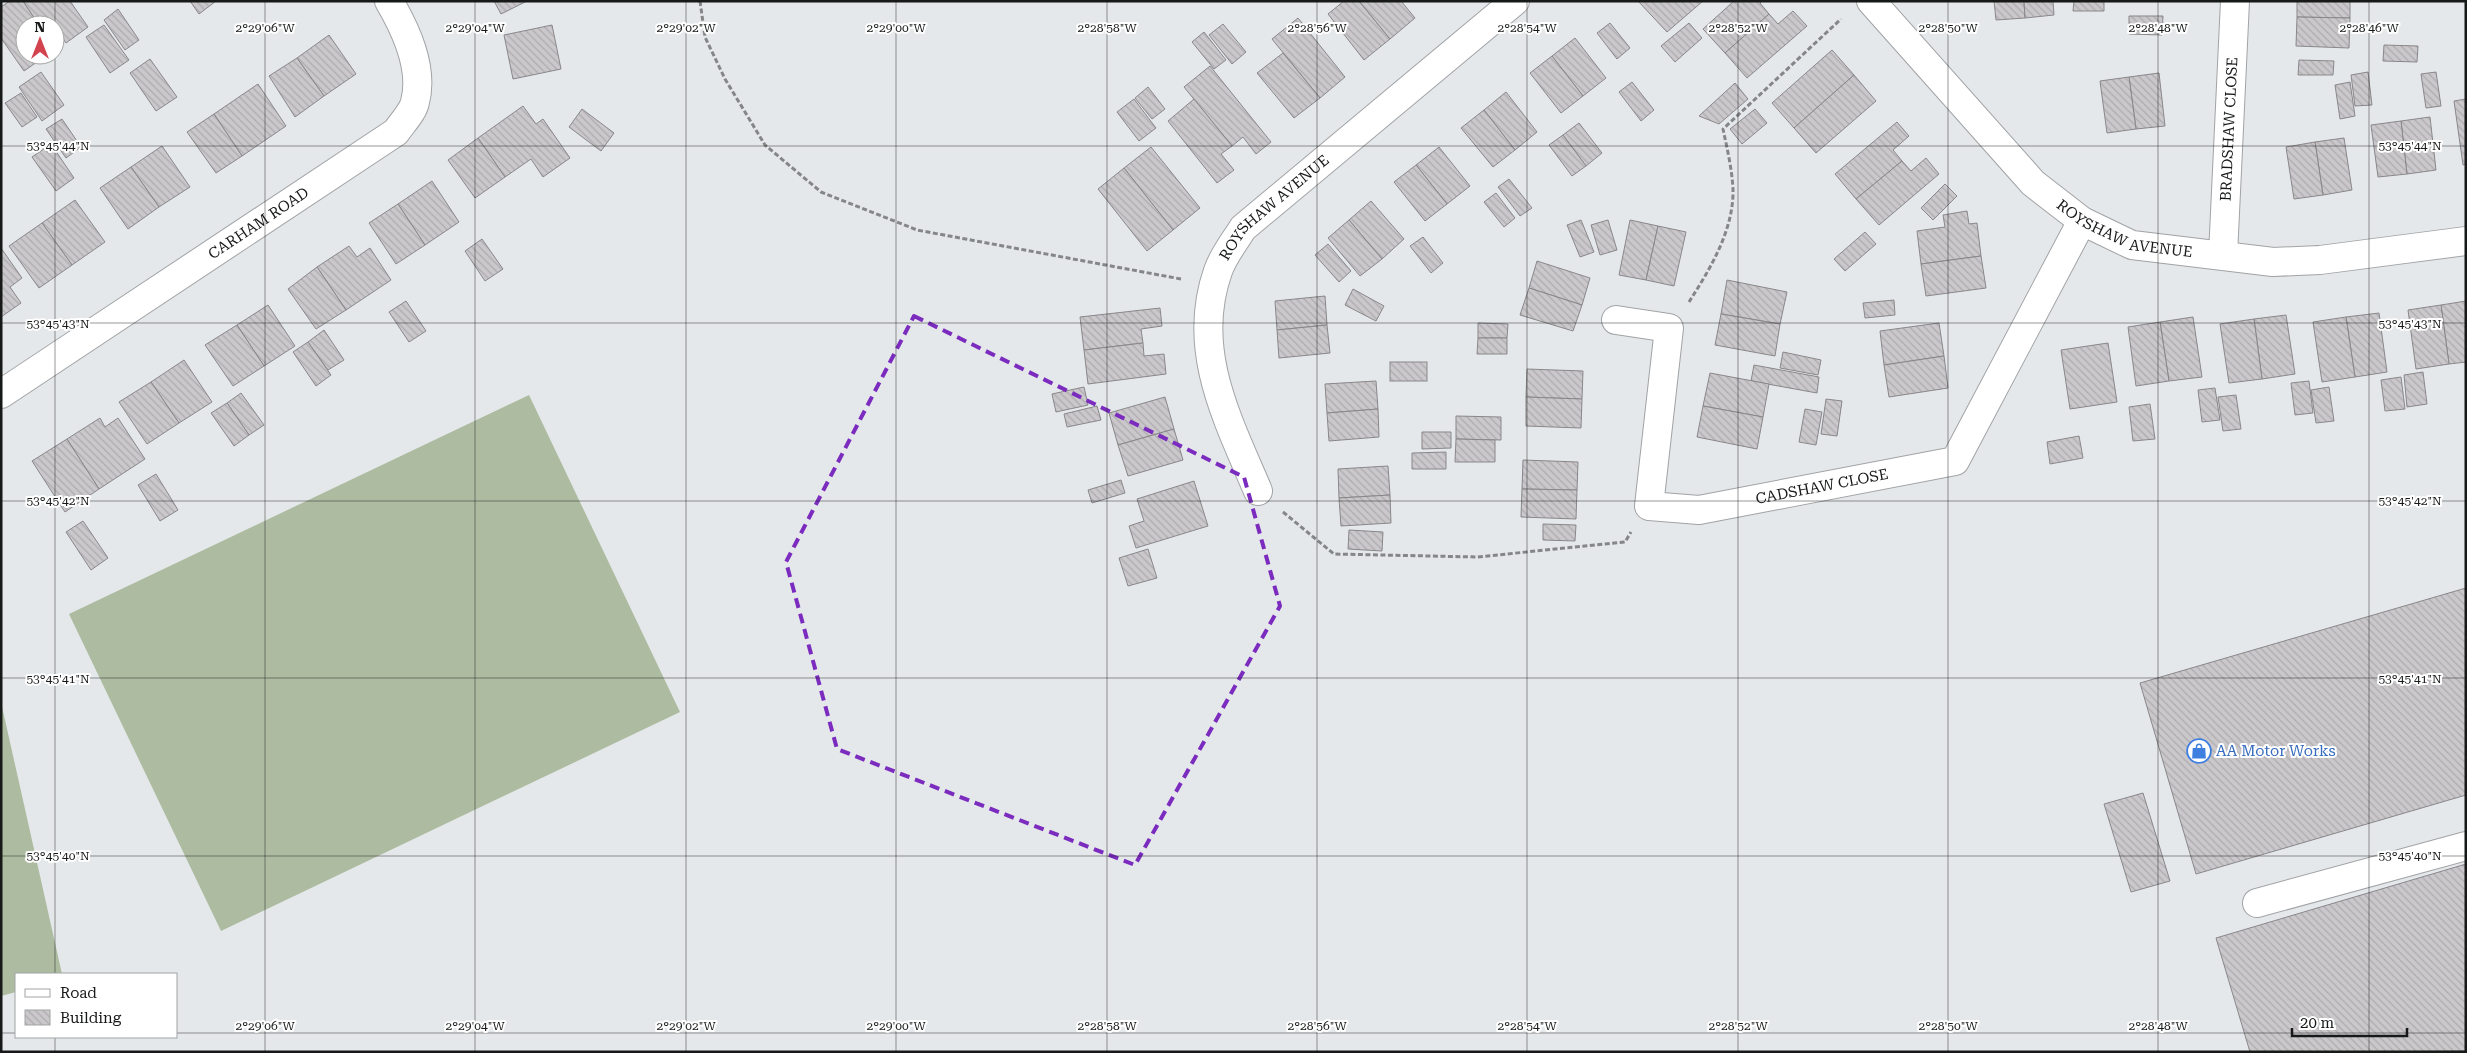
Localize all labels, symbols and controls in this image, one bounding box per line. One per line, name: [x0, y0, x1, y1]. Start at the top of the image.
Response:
north arrow: [15, 15, 65, 65]
text: N: [35, 19, 46, 35]
text: 2°29'06"W: [235, 21, 295, 35]
text: 2°29'04"W: [445, 21, 505, 35]
text: 2°29'02"W: [656, 21, 716, 35]
text: 2°29'00"W: [866, 21, 926, 35]
text: 2°28'58"W: [1077, 21, 1137, 35]
text: 2°28'56"W: [1287, 21, 1347, 35]
text: 2°28'54"W: [1497, 21, 1557, 35]
text: 2°28'52"W: [1708, 21, 1768, 35]
text: 2°28'50"W: [1918, 21, 1978, 35]
text: 2°28'48"W: [2128, 21, 2188, 35]
text: 2°28'46"W: [2339, 21, 2399, 35]
street label: BRADSHAW CLOSE: [2217, 57, 2241, 202]
text: 53°45'44"N: [26, 139, 90, 153]
text: 53°45'44"N: [2378, 139, 2442, 153]
street label: ROYSHAW AVENUE: [1215, 151, 1333, 263]
street label: CARHAM ROAD: [205, 183, 312, 263]
street label: ROYSHAW AVENUE: [2053, 196, 2194, 261]
text: 53°45'43"N: [26, 317, 90, 331]
text: 53°45'43"N: [2378, 317, 2442, 331]
street label: CADSHAW CLOSE: [1754, 465, 1890, 508]
text: 53°45'42"N: [26, 494, 90, 508]
text: 53°45'42"N: [2378, 494, 2442, 508]
text: 53°45'41"N: [26, 672, 90, 686]
text: 53°45'41"N: [2378, 672, 2442, 686]
shop icon: AA Motor Works: [2186, 738, 2212, 764]
place label: AA Motor Works: [2216, 742, 2336, 760]
text: 53°45'40"N: [26, 849, 90, 863]
text: 53°45'40"N: [2378, 849, 2442, 863]
legend: [15, 973, 178, 1038]
text: Road: [60, 984, 97, 1002]
scale bar: [2292, 1006, 2407, 1038]
text: Building: [60, 1009, 122, 1027]
text: 20 m: [2300, 1014, 2335, 1032]
text: 2°29'06"W: [235, 1019, 295, 1033]
text: 2°29'04"W: [445, 1019, 505, 1033]
text: 2°29'02"W: [656, 1019, 716, 1033]
text: 2°29'00"W: [866, 1019, 926, 1033]
text: 2°28'58"W: [1077, 1019, 1137, 1033]
text: 2°28'56"W: [1287, 1019, 1347, 1033]
text: 2°28'54"W: [1497, 1019, 1557, 1033]
text: 2°28'52"W: [1708, 1019, 1768, 1033]
text: 2°28'50"W: [1918, 1019, 1978, 1033]
text: 2°28'48"W: [2128, 1019, 2188, 1033]

